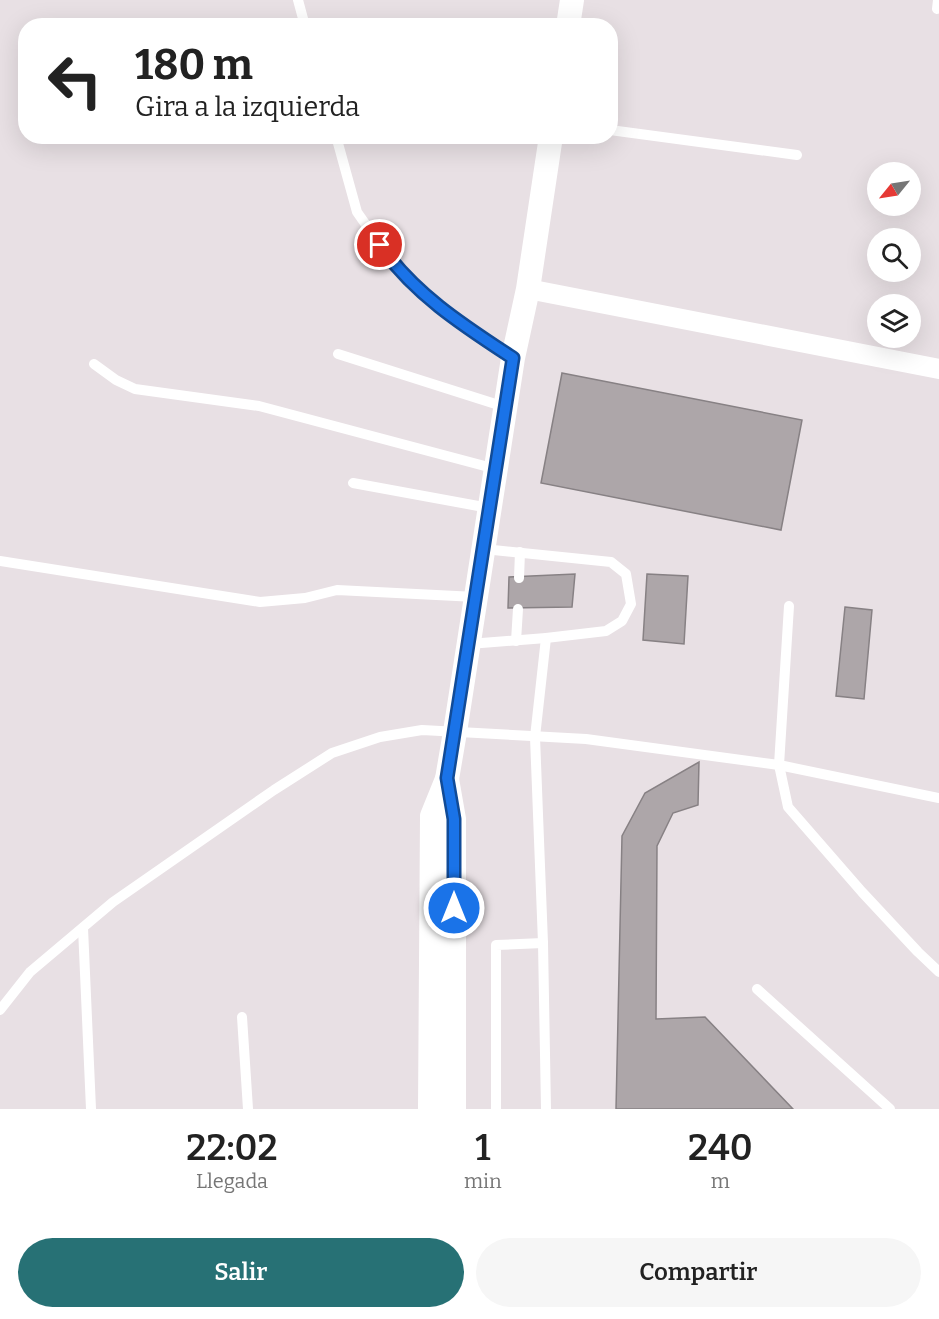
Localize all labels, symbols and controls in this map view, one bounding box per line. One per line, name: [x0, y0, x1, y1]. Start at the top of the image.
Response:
text: 180 m: [135, 40, 253, 90]
icon: left: [36, 42, 114, 120]
text: Gira a la izquierda: [135, 91, 360, 123]
north arrow: [867, 162, 921, 216]
map controls: [867, 162, 921, 348]
pin: [354, 219, 405, 270]
icon: arrive: [363, 228, 396, 261]
button: search: [867, 228, 921, 282]
button: layers: [867, 294, 921, 348]
position arrow: [422, 876, 486, 940]
text: 22:02: [186, 1126, 278, 1170]
text: 1: [475, 1126, 490, 1170]
text: 240: [688, 1126, 753, 1170]
text: Llegada: [196, 1169, 268, 1193]
text: min: [464, 1169, 502, 1193]
text: m: [711, 1169, 730, 1193]
button: Salir: [18, 1238, 464, 1307]
button: Compartir: [476, 1238, 921, 1307]

